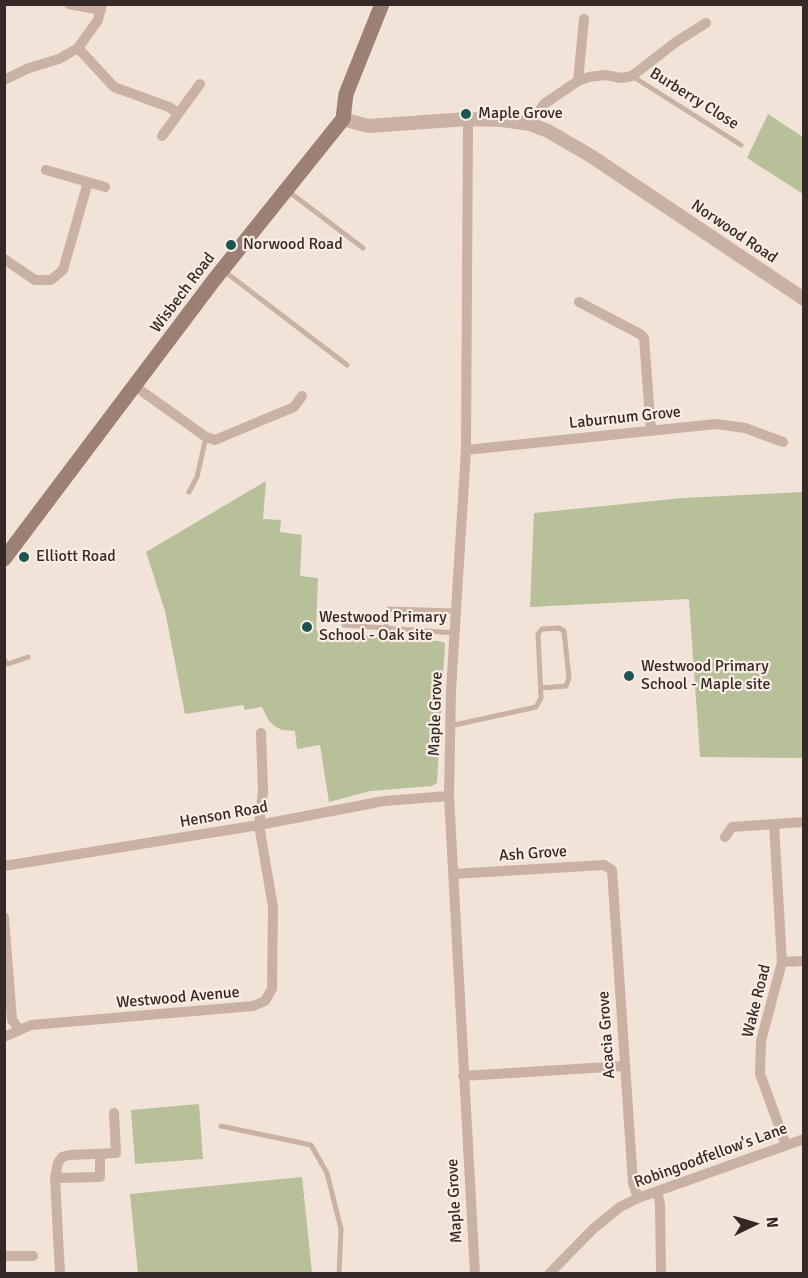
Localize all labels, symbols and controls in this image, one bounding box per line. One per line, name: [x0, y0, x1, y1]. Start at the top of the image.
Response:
street label: Burberry Close: [646, 64, 742, 134]
place label: Maple Grove: [478, 104, 563, 124]
marker: Maple Grove: [459, 107, 473, 121]
street label: Norwood Road: [687, 196, 781, 268]
place label: Norwood Road: [243, 235, 343, 255]
marker: Norwood Road: [224, 238, 238, 252]
street label: Wisbech Road: [147, 249, 219, 337]
street label: Laburnum Grove: [568, 403, 682, 433]
place label: Elliott Road: [36, 547, 116, 567]
marker: Elliott Road: [17, 550, 31, 564]
place label: Westwood Primary School - Oak site: [319, 608, 447, 646]
marker: Westwood Primary School - Oak site: [300, 620, 314, 634]
place label: Westwood Primary School - Maple site: [641, 657, 770, 695]
marker: Westwood Primary School - Maple site: [622, 669, 636, 683]
street label: Maple Grove: [425, 671, 447, 757]
street label: Henson Road: [178, 798, 270, 832]
street label: Ash Grove: [498, 842, 568, 866]
street label: Wake Road: [739, 962, 775, 1040]
street label: Westwood Avenue: [116, 983, 240, 1013]
street label: Acacia Grove: [594, 990, 620, 1080]
street label: Robingoodfellow's Lane: [632, 1119, 790, 1193]
street label: Maple Grove: [443, 1158, 467, 1244]
north arrow: [724, 1194, 784, 1254]
text: N: [761, 1216, 782, 1229]

